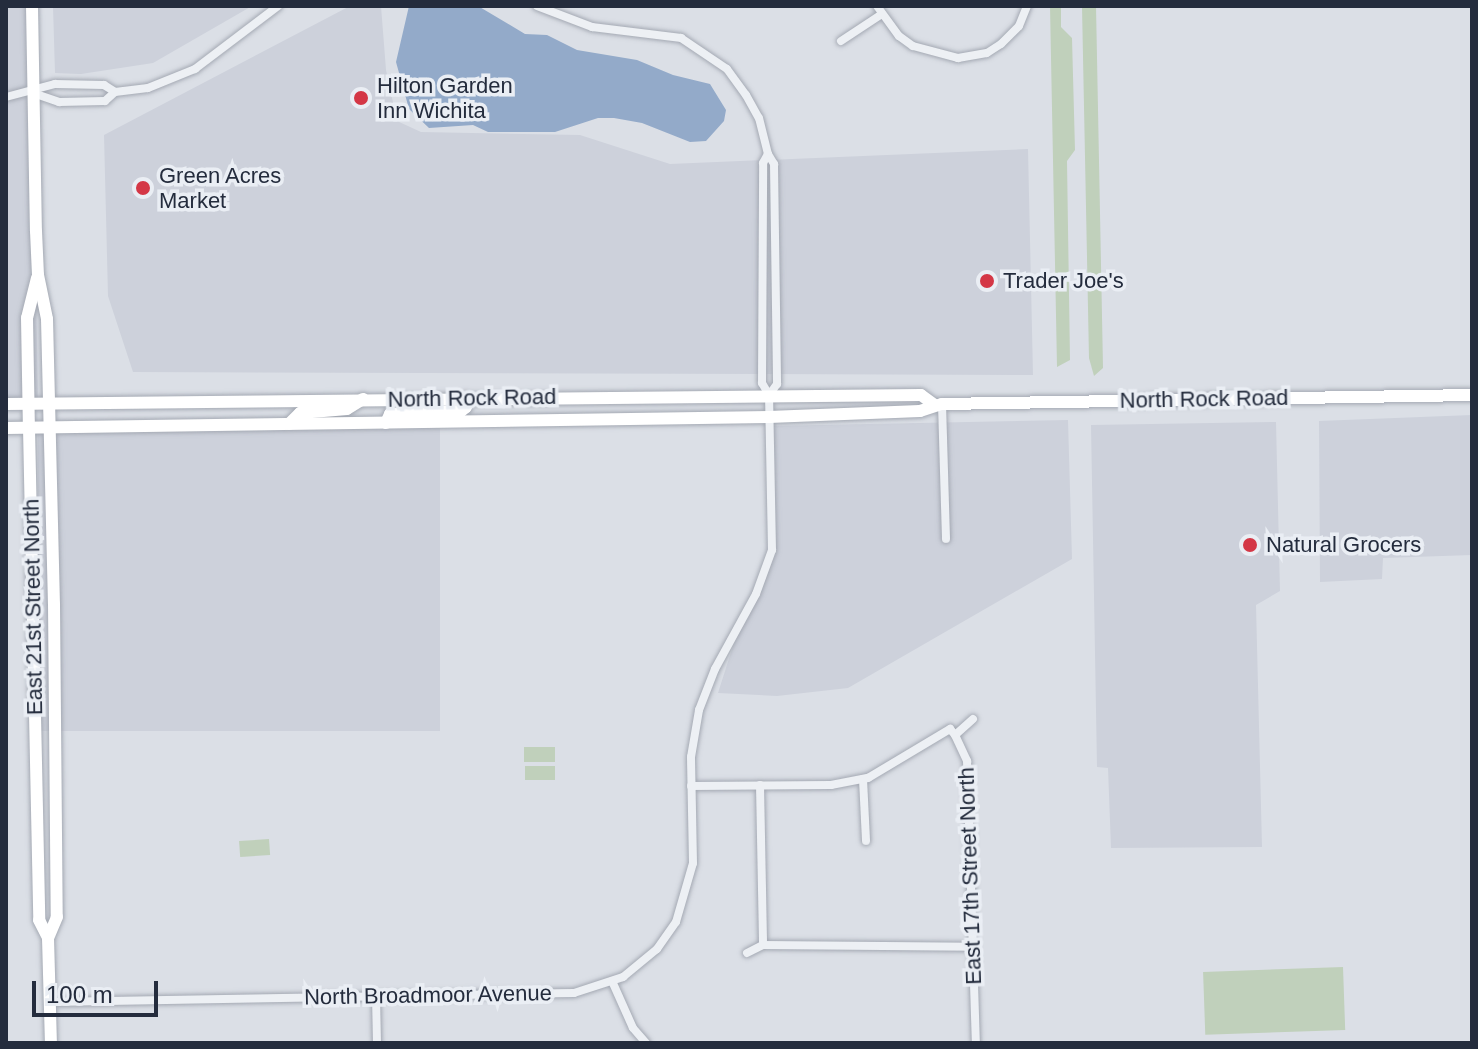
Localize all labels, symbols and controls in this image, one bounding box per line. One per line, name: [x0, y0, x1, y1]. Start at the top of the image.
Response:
place label: Hilton Garden Inn Wichita: [377, 72, 513, 124]
marker: Hilton Garden Inn Wichita: [352, 89, 370, 107]
place label: Green Acres Market: [159, 162, 282, 214]
marker: Green Acres Market: [134, 179, 152, 197]
place label: Trader Joe's: [1003, 268, 1124, 294]
marker: Trader Joe's: [978, 272, 996, 290]
street label: North Rock Road: [387, 383, 557, 413]
street label: North Rock Road: [1119, 384, 1289, 414]
street label: East 21st Street North: [18, 499, 48, 715]
place label: Natural Grocers: [1266, 532, 1421, 558]
marker: Natural Grocers: [1241, 536, 1259, 554]
street label: East 17th Street North: [953, 767, 987, 985]
scale bar: [36, 965, 162, 1015]
street label: North Broadmoor Avenue: [303, 980, 553, 1010]
text: 100 m: [46, 981, 113, 1008]

